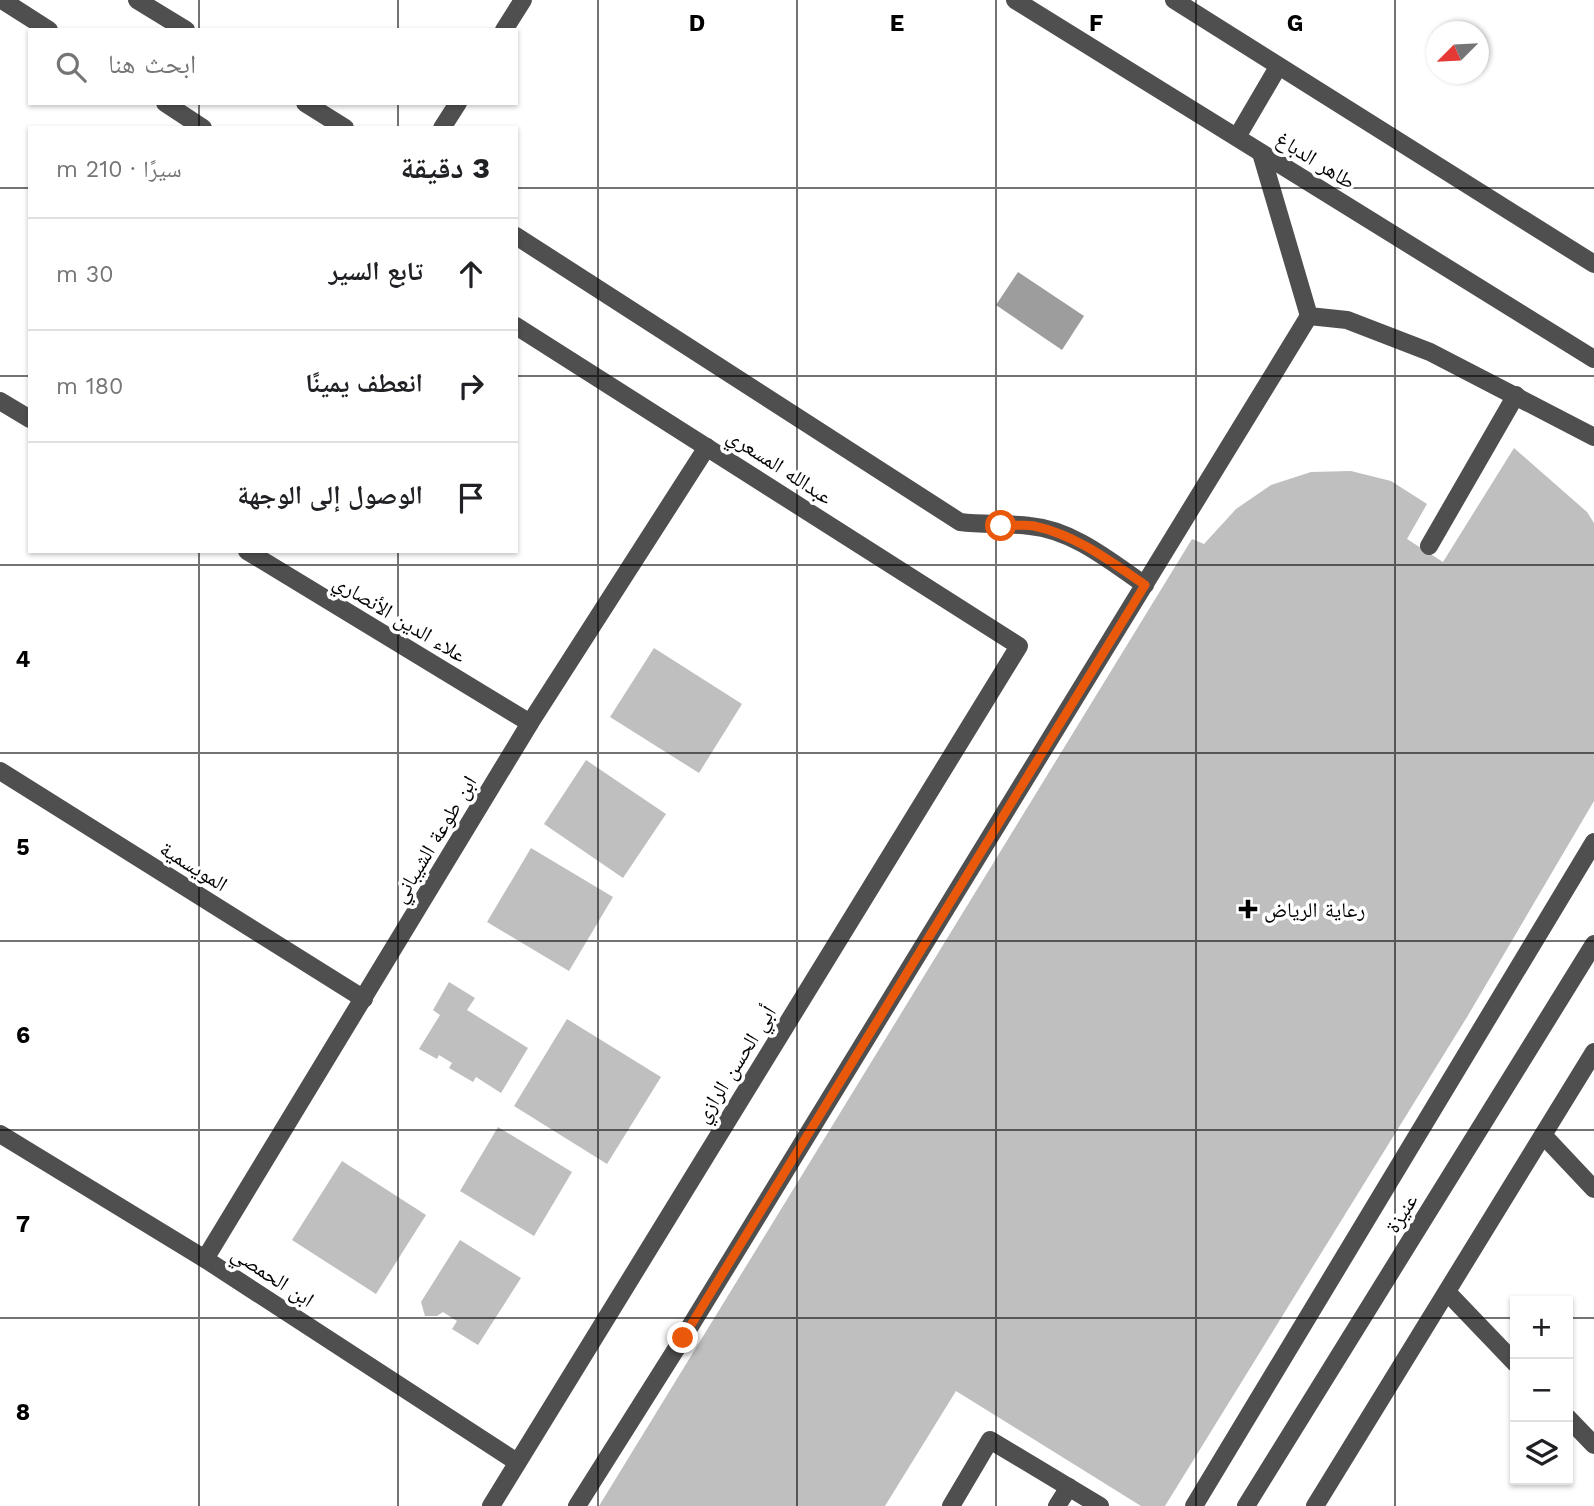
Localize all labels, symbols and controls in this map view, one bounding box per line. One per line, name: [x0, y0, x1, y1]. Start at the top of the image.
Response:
text: D: [689, 10, 705, 37]
text: E: [890, 10, 904, 37]
text: F: [1089, 10, 1103, 37]
text: G: [1287, 10, 1303, 37]
north arrow: [1426, 21, 1489, 84]
search box: [28, 28, 518, 105]
icon: search: [52, 48, 90, 86]
text: ابحث هنا: [108, 49, 196, 79]
street label: طاهر الدباغ: [1271, 126, 1360, 195]
text: 3 دقيقة: [401, 150, 490, 185]
text: سيرًا · 210 m: [56, 156, 182, 183]
icon: ahead: [452, 255, 490, 293]
text: تابع السير: [329, 256, 423, 286]
text: 30 m: [56, 261, 113, 288]
icon: right: [452, 367, 490, 405]
text: انعطف يمينًا: [305, 368, 423, 398]
text: 180 m: [56, 373, 123, 400]
street label: عبدالله المسعري: [720, 423, 838, 513]
icon: arrive: [452, 479, 490, 517]
text: الوصول إلى الوجهة: [237, 480, 423, 510]
route start: [985, 510, 1016, 541]
street label: علاء الدين الأنصاري: [327, 569, 471, 671]
text: 4: [16, 646, 31, 673]
street label: ابن طوعة الشيباني: [386, 771, 485, 909]
text: 5: [16, 834, 30, 861]
street label: المويسمية: [156, 836, 232, 896]
place label: رعاية الرياض: [1264, 897, 1365, 923]
marker: رعاية الرياض: [1238, 899, 1258, 919]
street label: أبي الحسن الرازي: [689, 1001, 785, 1129]
text: 6: [16, 1022, 30, 1049]
street label: عنيزة: [1379, 1189, 1423, 1237]
text: 7: [16, 1211, 30, 1238]
street label: ابن الحمصي: [225, 1240, 319, 1315]
map controls: [1510, 1296, 1573, 1485]
button: +: [1510, 1296, 1573, 1359]
route end: [667, 1322, 698, 1353]
button: −: [1510, 1359, 1573, 1422]
text: 8: [16, 1399, 30, 1426]
button: layers: [1510, 1422, 1573, 1485]

